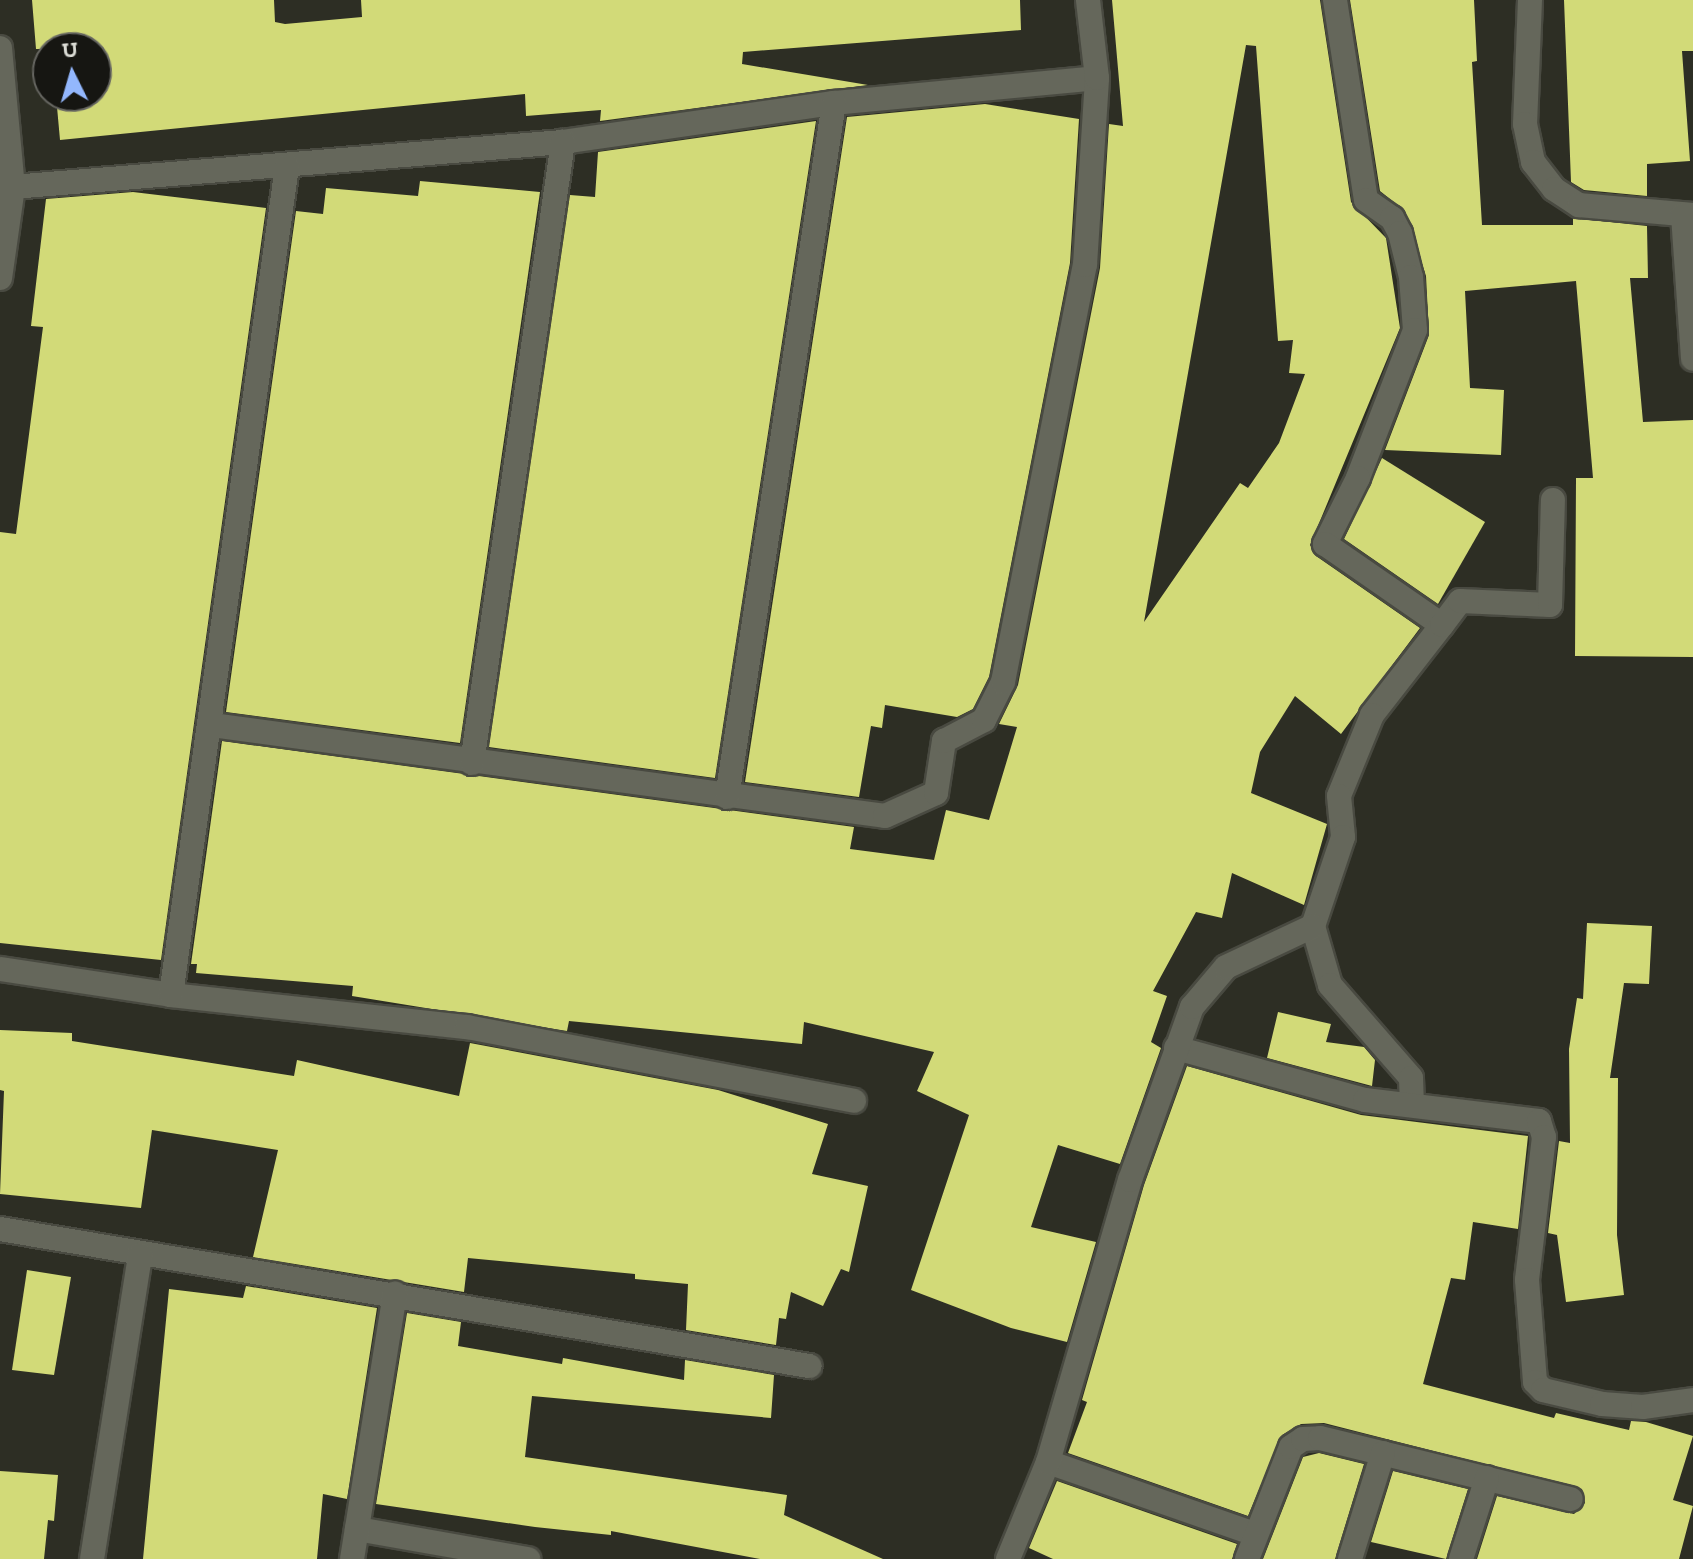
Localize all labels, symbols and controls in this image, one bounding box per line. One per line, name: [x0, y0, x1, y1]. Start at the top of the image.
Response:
north arrow: [32, 32, 112, 112]
text: U: [61, 35, 79, 64]

